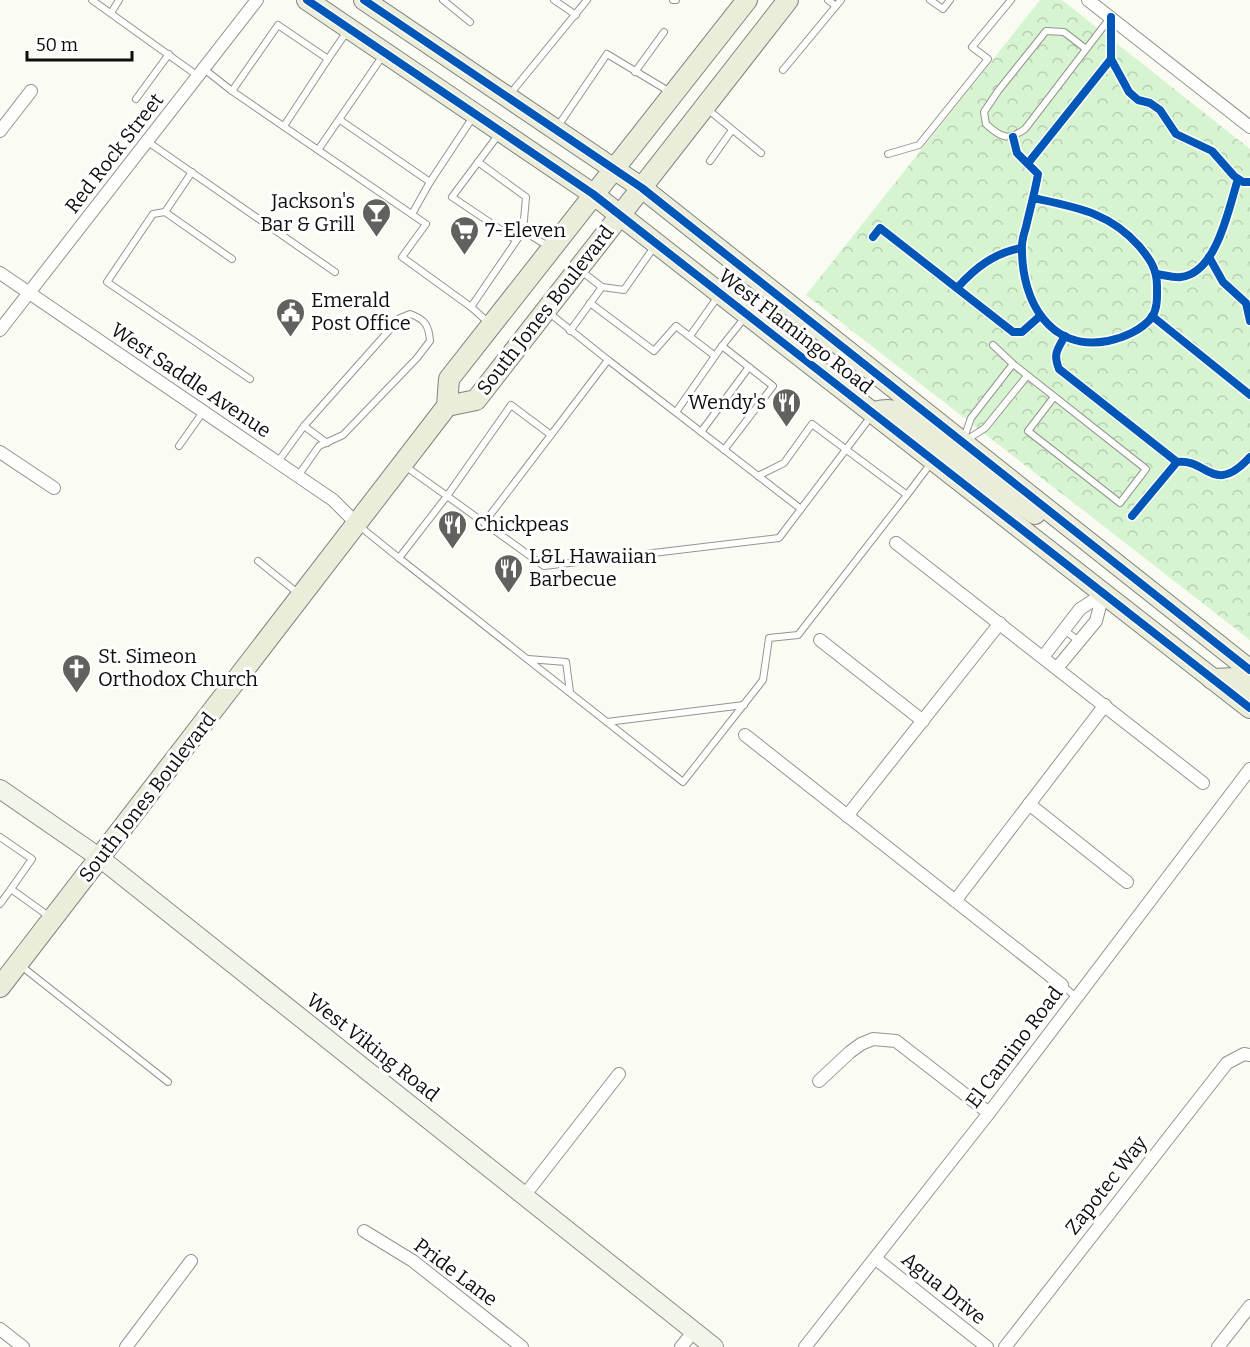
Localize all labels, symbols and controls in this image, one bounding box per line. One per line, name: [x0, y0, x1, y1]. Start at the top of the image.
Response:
scale bar: [27, 24, 132, 62]
text: 50 m: [36, 34, 78, 56]
street label: Red Rock Street: [60, 88, 168, 218]
place label: Jackson's Bar & Grill: [260, 189, 355, 236]
bar icon: Jackson's Bar & Grill: [360, 196, 392, 238]
supermarket icon: 7-Eleven: [448, 214, 480, 256]
place label: 7-Eleven: [485, 218, 566, 242]
street label: South Jones Boulevard: [471, 220, 619, 399]
street label: West Flamingo Road: [714, 263, 878, 399]
place label: Emerald Post Office: [311, 288, 411, 335]
public building icon: Emerald Post Office: [274, 296, 306, 338]
street label: West Saddle Avenue: [106, 317, 276, 443]
restaurant icon: Wendy's: [771, 386, 803, 428]
place label: Wendy's: [688, 390, 766, 414]
restaurant icon: Chickpeas: [437, 508, 469, 550]
place label: Chickpeas: [474, 512, 569, 536]
place label: L&L Hawaiian Barbecue: [529, 544, 657, 591]
restaurant icon: L&L Hawaiian Barbecue: [492, 552, 524, 594]
place label: St. Simeon Orthodox Church: [98, 644, 259, 691]
church icon: St. Simeon Orthodox Church: [61, 652, 93, 694]
street label: South Jones Boulevard: [73, 707, 221, 886]
street label: El Camino Road: [961, 981, 1068, 1112]
street label: West Viking Road: [302, 988, 444, 1106]
street label: Zapotec Way: [1060, 1131, 1152, 1239]
street label: Pride Lane: [409, 1233, 503, 1311]
street label: Agua Drive: [897, 1247, 991, 1329]

